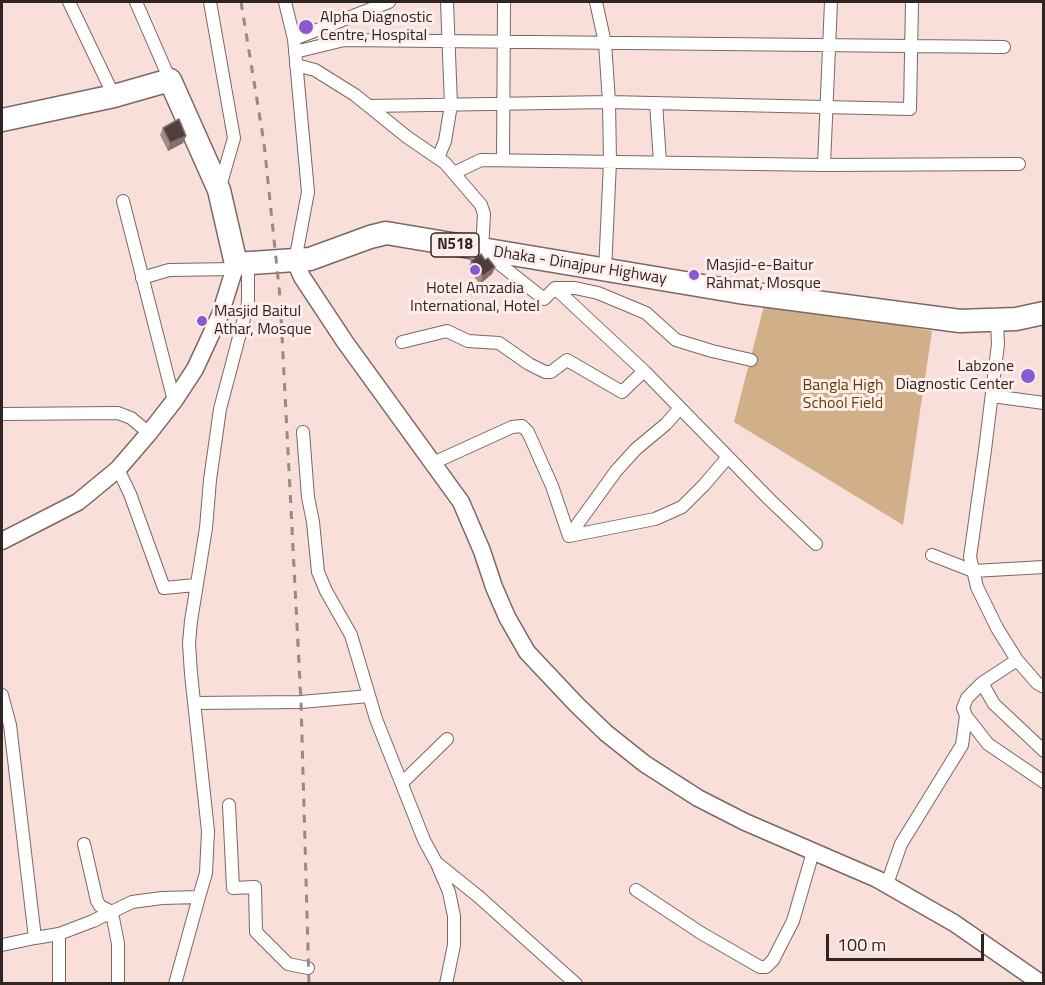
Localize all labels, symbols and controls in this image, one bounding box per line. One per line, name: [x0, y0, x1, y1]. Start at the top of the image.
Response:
place label: Alpha Diagnostic Centre, Hospital: [320, 8, 432, 46]
marker: Alpha Diagnostic Centre, Hospital: [297, 18, 315, 36]
road number: N518: [431, 233, 479, 257]
street label: Dhaka - Dinajpur Highway: [492, 243, 668, 289]
place label: Masjid-e-Baitur Rahmat, Mosque: [706, 256, 821, 294]
marker: Hotel Amzadia International, Hotel: [468, 263, 482, 277]
marker: Masjid-e-Baitur Rahmat, Mosque: [687, 268, 701, 282]
place label: Hotel Amzadia International, Hotel: [410, 279, 540, 317]
place label: Masjid Baitul Athar, Mosque: [214, 302, 312, 340]
marker: Masjid Baitul Athar, Mosque: [195, 314, 209, 328]
place label: Labzone Diagnostic Center: [895, 357, 1014, 395]
marker: Labzone Diagnostic Center: [1019, 367, 1037, 385]
park label: Bangla High School Field: [802, 376, 884, 414]
scale bar: [829, 922, 986, 960]
text: 100 m: [837, 931, 886, 958]

